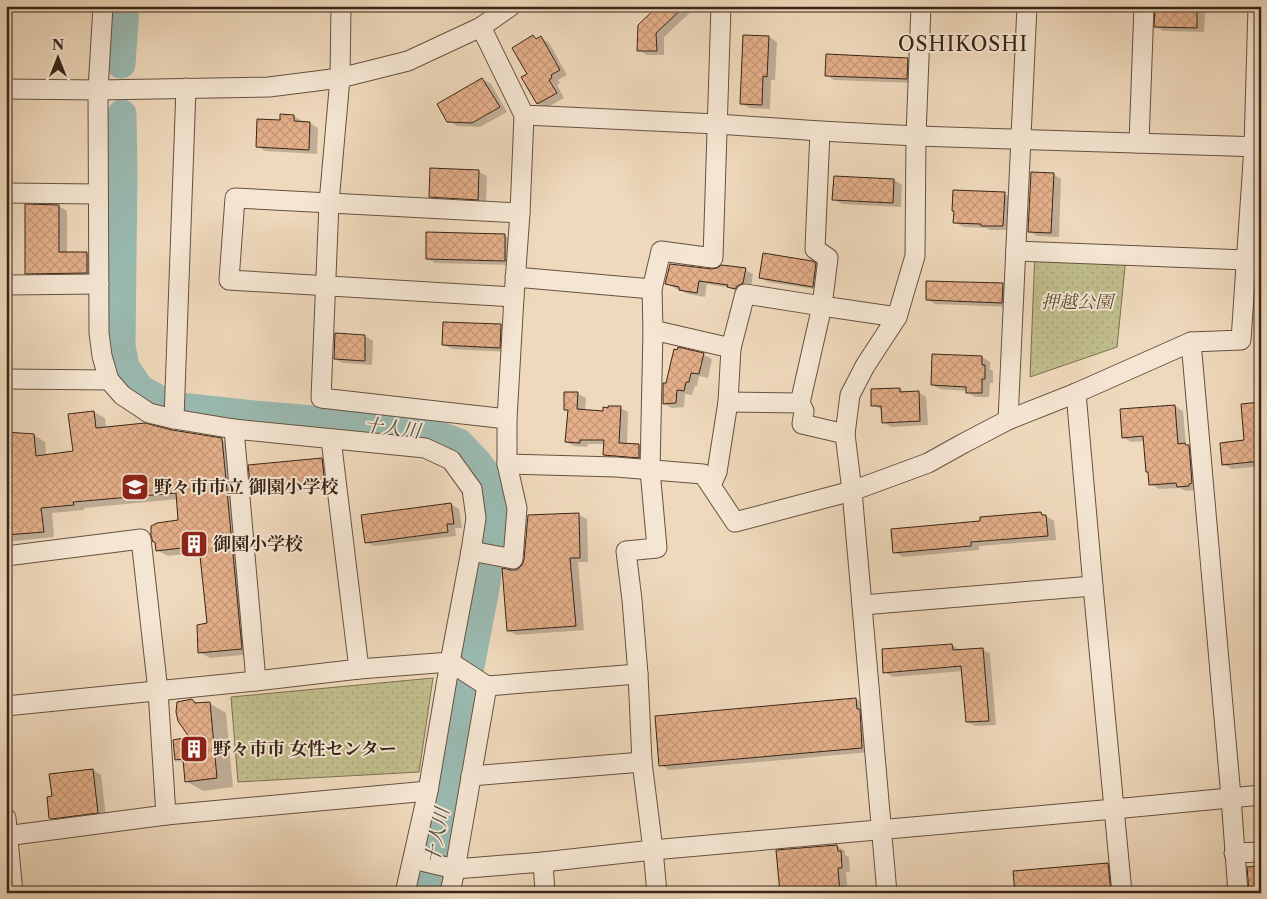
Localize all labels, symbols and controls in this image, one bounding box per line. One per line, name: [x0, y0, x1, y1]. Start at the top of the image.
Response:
north arrow: [32, 32, 82, 82]
district label: OSHIKOSHI: [898, 32, 1028, 56]
text: N: [52, 36, 64, 54]
park label: 押越公園: [1041, 291, 1116, 313]
water label: 十人川: [362, 413, 424, 443]
school or university icon: 野々市市立 御園小学校: [120, 472, 150, 502]
place label: 野々市市立 御園小学校: [154, 476, 339, 498]
building icon: 御園小学校: [179, 529, 209, 559]
place label: 御園小学校: [213, 533, 303, 555]
building icon: 野々市市 女性センター: [179, 734, 209, 764]
place label: 野々市市 女性センター: [213, 738, 397, 760]
water label: 十人川: [420, 804, 454, 866]

